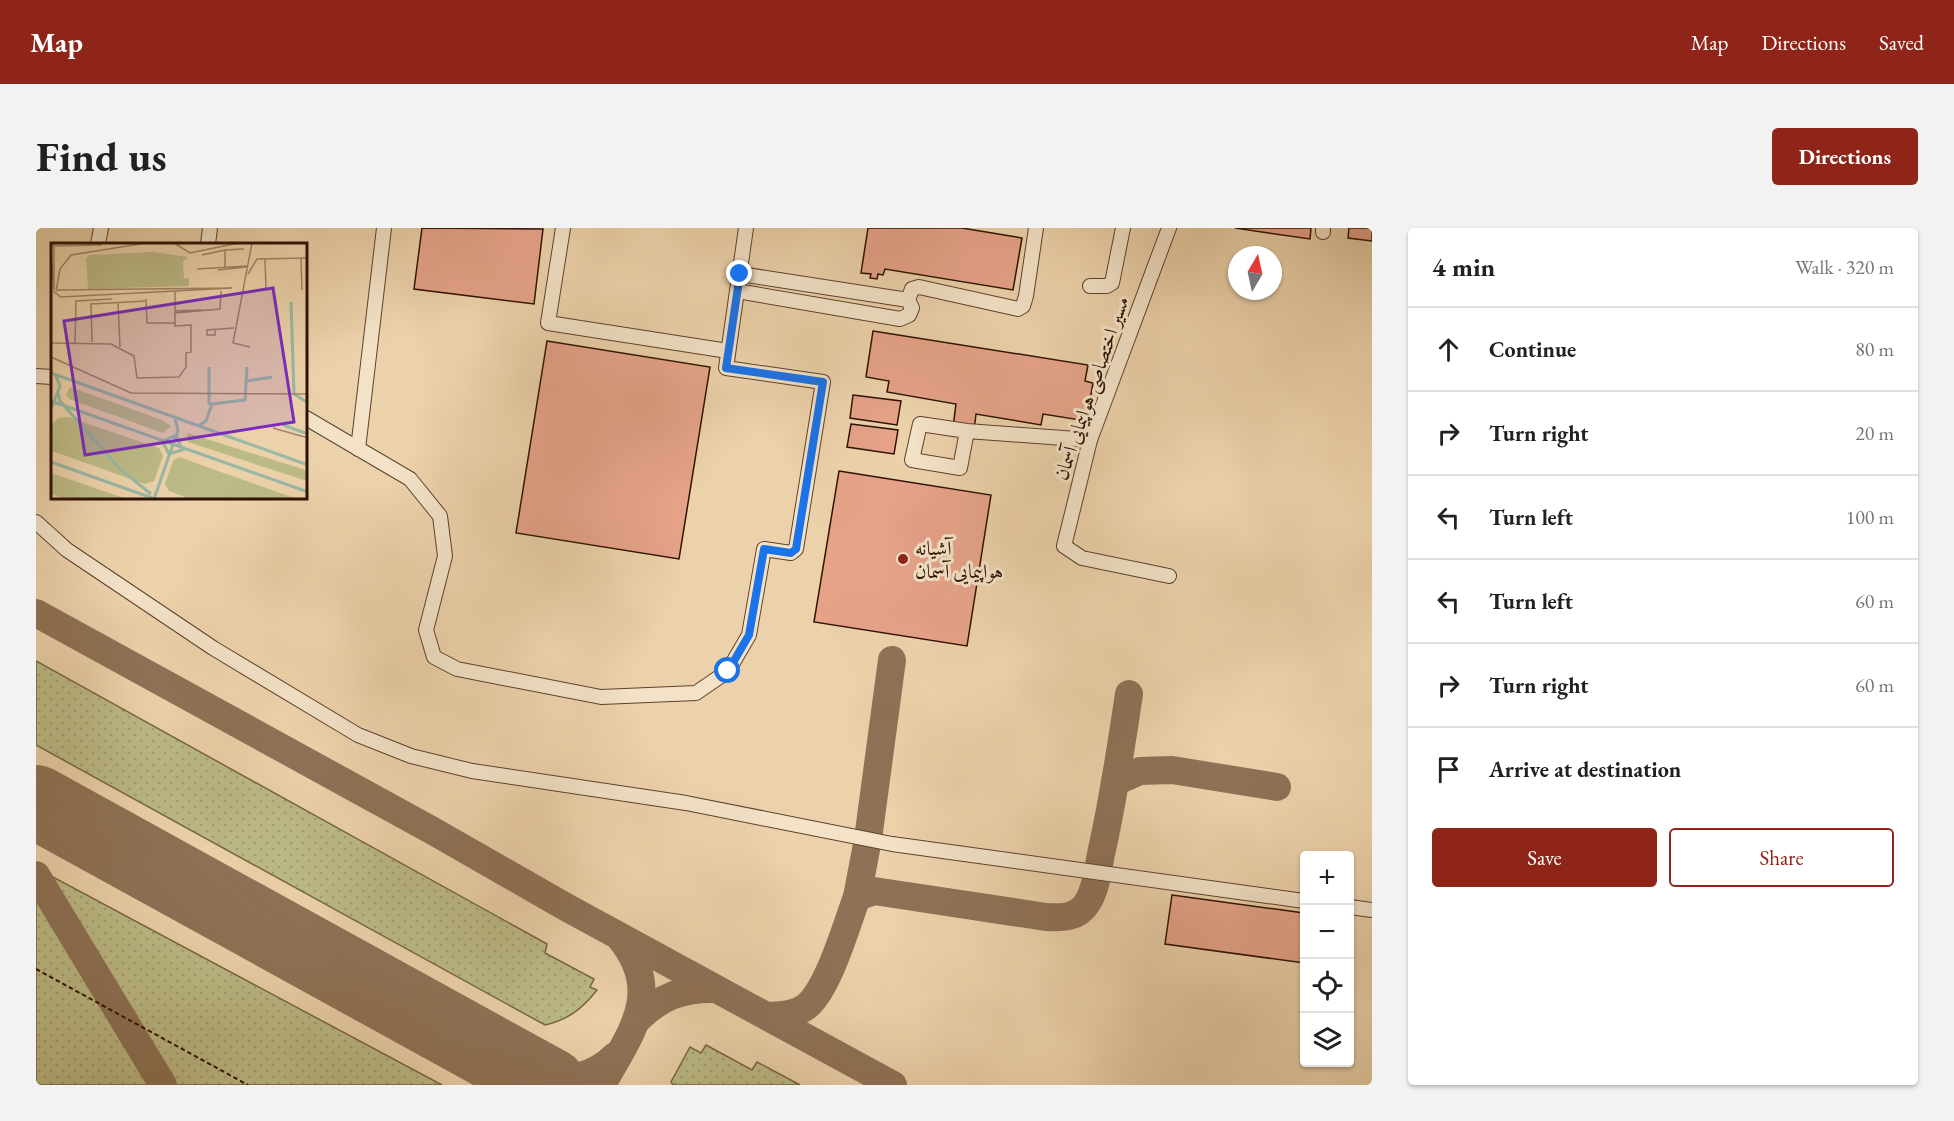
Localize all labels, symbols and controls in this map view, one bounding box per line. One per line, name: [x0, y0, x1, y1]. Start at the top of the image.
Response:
text: Map: [30, 24, 83, 60]
text: Map: [1691, 29, 1728, 56]
text: Directions: [1761, 29, 1846, 56]
text: Saved: [1879, 29, 1924, 56]
button: Directions: [1772, 128, 1918, 185]
text: Find us: [36, 129, 167, 184]
inset map: [51, 243, 308, 500]
north arrow: [1228, 246, 1282, 300]
text: 4 min: [1432, 250, 1495, 284]
text: Walk · 320 m: [1795, 254, 1894, 280]
route end: [726, 260, 752, 286]
street label: مسیر اختصاصی هواپیمایی آسمان: [1047, 293, 1137, 484]
icon: ahead: [1432, 333, 1465, 366]
text: Continue: [1489, 335, 1576, 364]
text: 80 m: [1855, 336, 1894, 362]
icon: right: [1432, 417, 1465, 450]
text: Turn right: [1489, 419, 1588, 448]
text: 20 m: [1855, 420, 1894, 446]
icon: left: [1432, 501, 1465, 534]
text: Turn left: [1489, 503, 1573, 532]
text: 100 m: [1846, 504, 1894, 530]
place label: آشیانه هواپیمایی آسمان: [915, 535, 1003, 585]
marker: آشیانه هواپیمایی آسمان: [896, 552, 910, 566]
icon: left: [1432, 585, 1465, 618]
text: Turn left: [1489, 587, 1573, 616]
text: 60 m: [1855, 588, 1894, 614]
route start: [714, 657, 740, 683]
icon: right: [1432, 669, 1465, 702]
text: Turn right: [1489, 671, 1588, 700]
text: 60 m: [1855, 672, 1894, 698]
icon: arrive: [1432, 753, 1465, 786]
text: Arrive at destination: [1489, 755, 1681, 784]
button: Save: [1432, 828, 1657, 887]
button: Share: [1669, 828, 1894, 887]
map controls: [1300, 851, 1354, 1067]
button: +: [1300, 851, 1354, 905]
button: −: [1300, 905, 1354, 959]
button: locate: [1300, 959, 1354, 1013]
button: layers: [1300, 1013, 1354, 1067]

